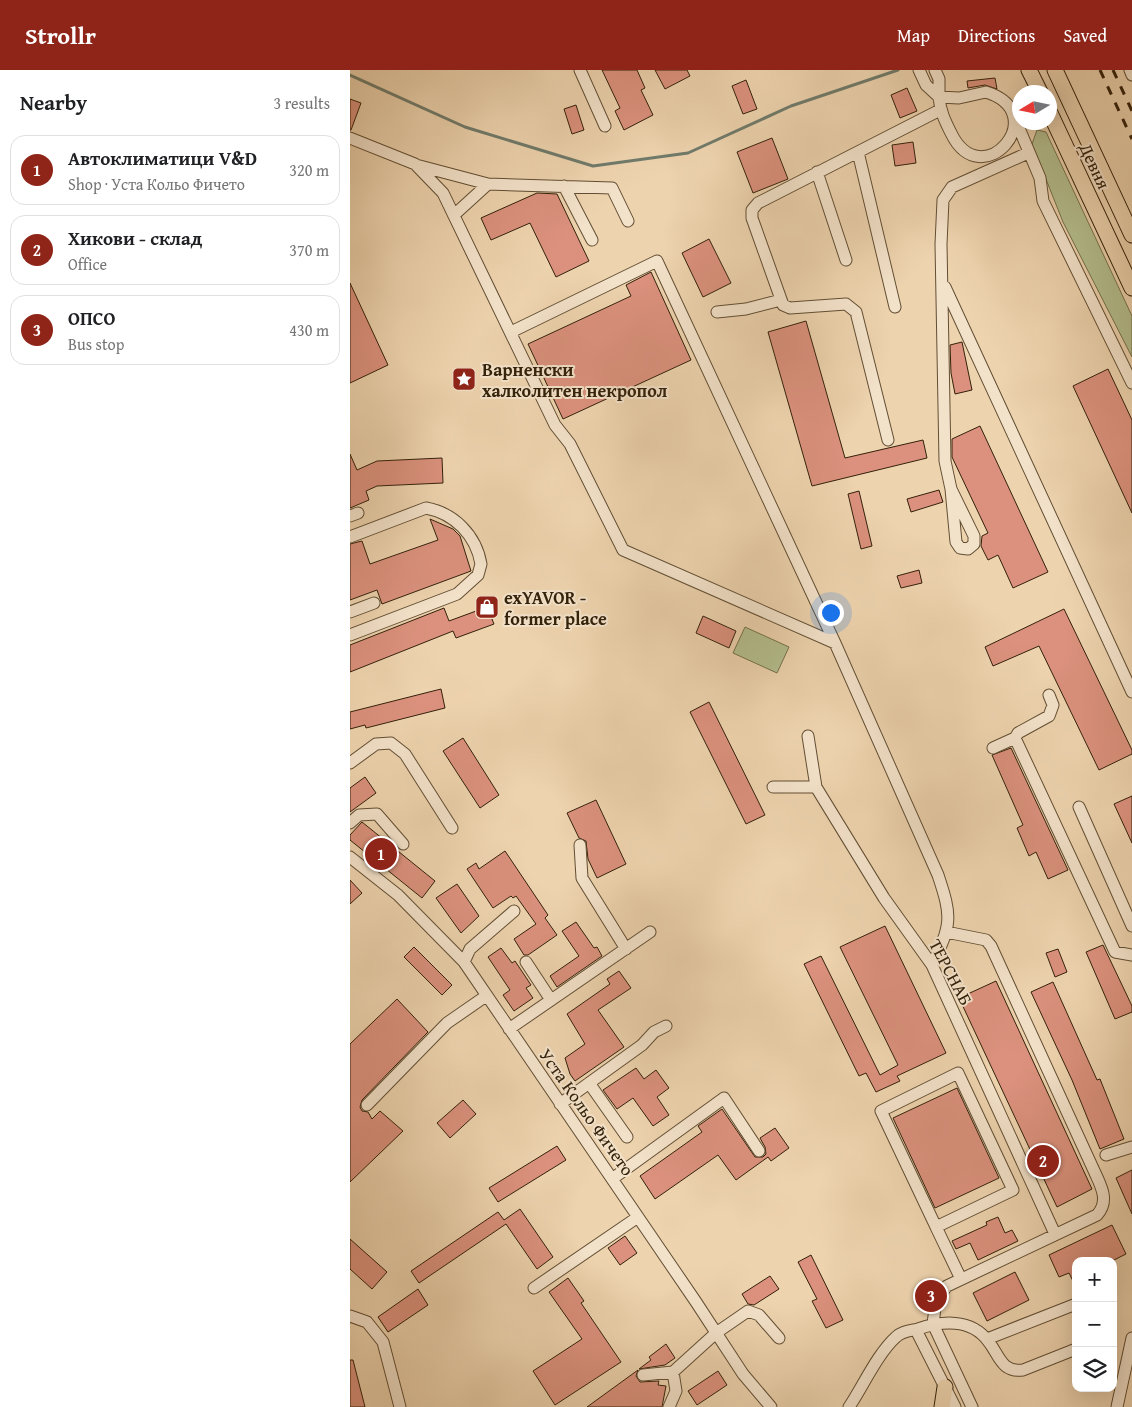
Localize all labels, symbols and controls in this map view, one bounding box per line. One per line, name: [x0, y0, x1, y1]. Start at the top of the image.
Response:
text: Strollr: [25, 18, 96, 53]
text: Map: [897, 22, 930, 49]
text: Directions: [958, 22, 1035, 49]
text: Saved: [1063, 22, 1107, 49]
north arrow: [1012, 85, 1057, 130]
text: Nearby: [20, 87, 87, 118]
text: 3 results: [273, 91, 330, 115]
street label: Девня: [1072, 138, 1117, 194]
text: Автоклиматици V&D: [68, 144, 257, 172]
text: 1: [33, 158, 41, 182]
text: 320 m: [289, 158, 329, 182]
text: Shop · Уста Кольо Фичето: [68, 172, 245, 196]
text: Хикови - склад: [68, 224, 202, 252]
text: 2: [33, 238, 41, 262]
text: 370 m: [289, 238, 329, 262]
text: Office: [68, 252, 107, 276]
text: ОПСО: [68, 304, 115, 332]
text: 3: [33, 318, 41, 342]
text: 430 m: [289, 318, 329, 342]
text: Bus stop: [68, 332, 124, 356]
place label: Варненски халколитен некропол: [482, 356, 668, 404]
place icon: Варненски халколитен некропол: [451, 366, 477, 392]
place label: exYAVOR - former place: [504, 584, 607, 632]
shop icon: exYAVOR - former place: [474, 594, 500, 620]
your location: [818, 600, 844, 626]
pin: 1: [365, 835, 397, 873]
street label: ТЕРСНАБ: [922, 934, 980, 1010]
street label: Уста Кольо Фичето: [533, 1043, 641, 1181]
pin: 2: [1027, 1142, 1059, 1180]
map controls: [1072, 1257, 1117, 1392]
button: +: [1072, 1257, 1117, 1302]
pin: 3: [915, 1277, 947, 1315]
button: −: [1072, 1302, 1117, 1347]
button: layers: [1072, 1347, 1117, 1392]

